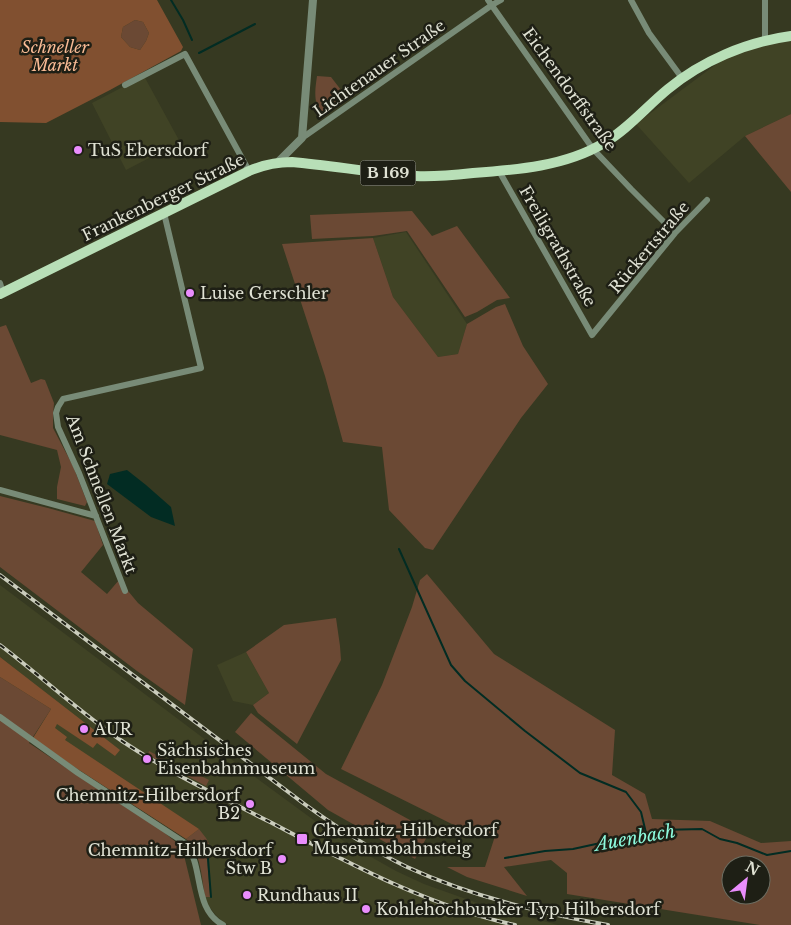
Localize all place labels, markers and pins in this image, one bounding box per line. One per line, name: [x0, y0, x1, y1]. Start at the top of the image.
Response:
place label: TuS Ebersdorf: [88, 140, 210, 160]
marker: TuS Ebersdorf: [72, 144, 84, 156]
place label: Luise Gerschler: [200, 283, 329, 303]
marker: Luise Gerschler: [184, 287, 196, 299]
place label: AUR: [93, 719, 134, 739]
marker: AUR: [78, 723, 90, 735]
place label: Sächsisches Eisenbahnmuseum: [157, 740, 315, 778]
marker: Sächsisches Eisenbahnmuseum: [141, 753, 153, 765]
place label: Chemnitz-Hilbersdorf B2: [56, 785, 242, 823]
marker: Chemnitz-Hilbersdorf B2: [244, 798, 256, 810]
place label: Chemnitz-Hilbersdorf Museumsbahnsteig: [313, 820, 500, 858]
marker: Chemnitz-Hilbersdorf Museumsbahnsteig: [295, 832, 309, 846]
place label: Chemnitz-Hilbersdorf Stw B: [88, 840, 274, 878]
marker: Chemnitz-Hilbersdorf Stw B: [276, 853, 288, 865]
place label: Rundhaus II: [257, 885, 358, 905]
marker: Rundhaus II: [241, 889, 253, 901]
place label: Kohlehochbunker Typ Hilbersdorf: [376, 899, 662, 919]
marker: Kohlehochbunker Typ Hilbersdorf: [360, 903, 372, 915]

